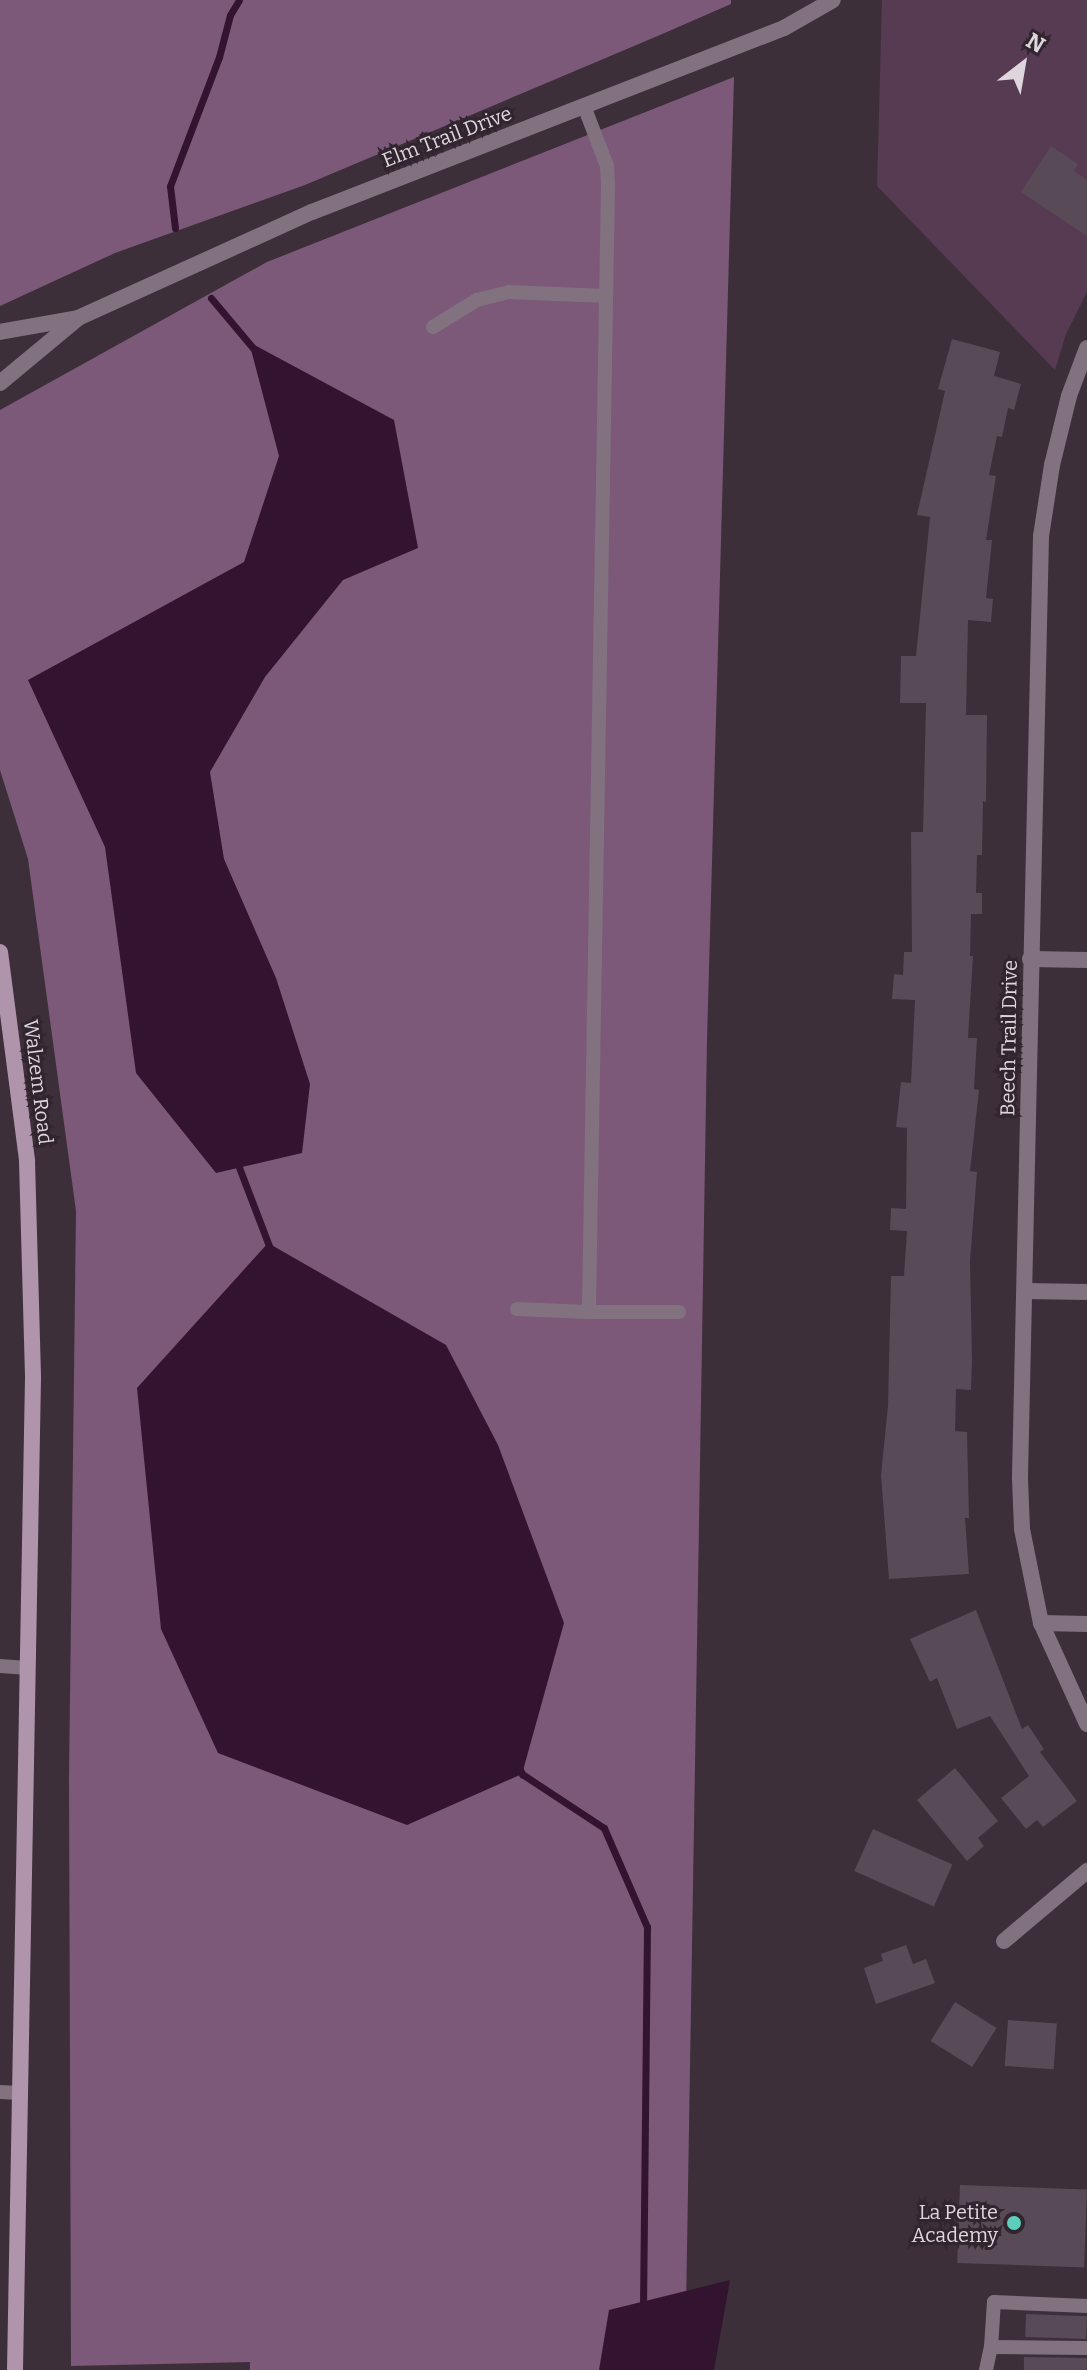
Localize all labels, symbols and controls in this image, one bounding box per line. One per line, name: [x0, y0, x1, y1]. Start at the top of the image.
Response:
north arrow: [983, 24, 1063, 104]
text: N: [1021, 27, 1050, 59]
street label: Elm Trail Drive: [379, 101, 515, 173]
street label: Beech Trail Drive: [996, 960, 1022, 1116]
street label: Walzem Road: [18, 1018, 58, 1146]
place label: La Petite Academy: [912, 2200, 998, 2247]
marker: La Petite Academy: [1005, 2214, 1023, 2232]

